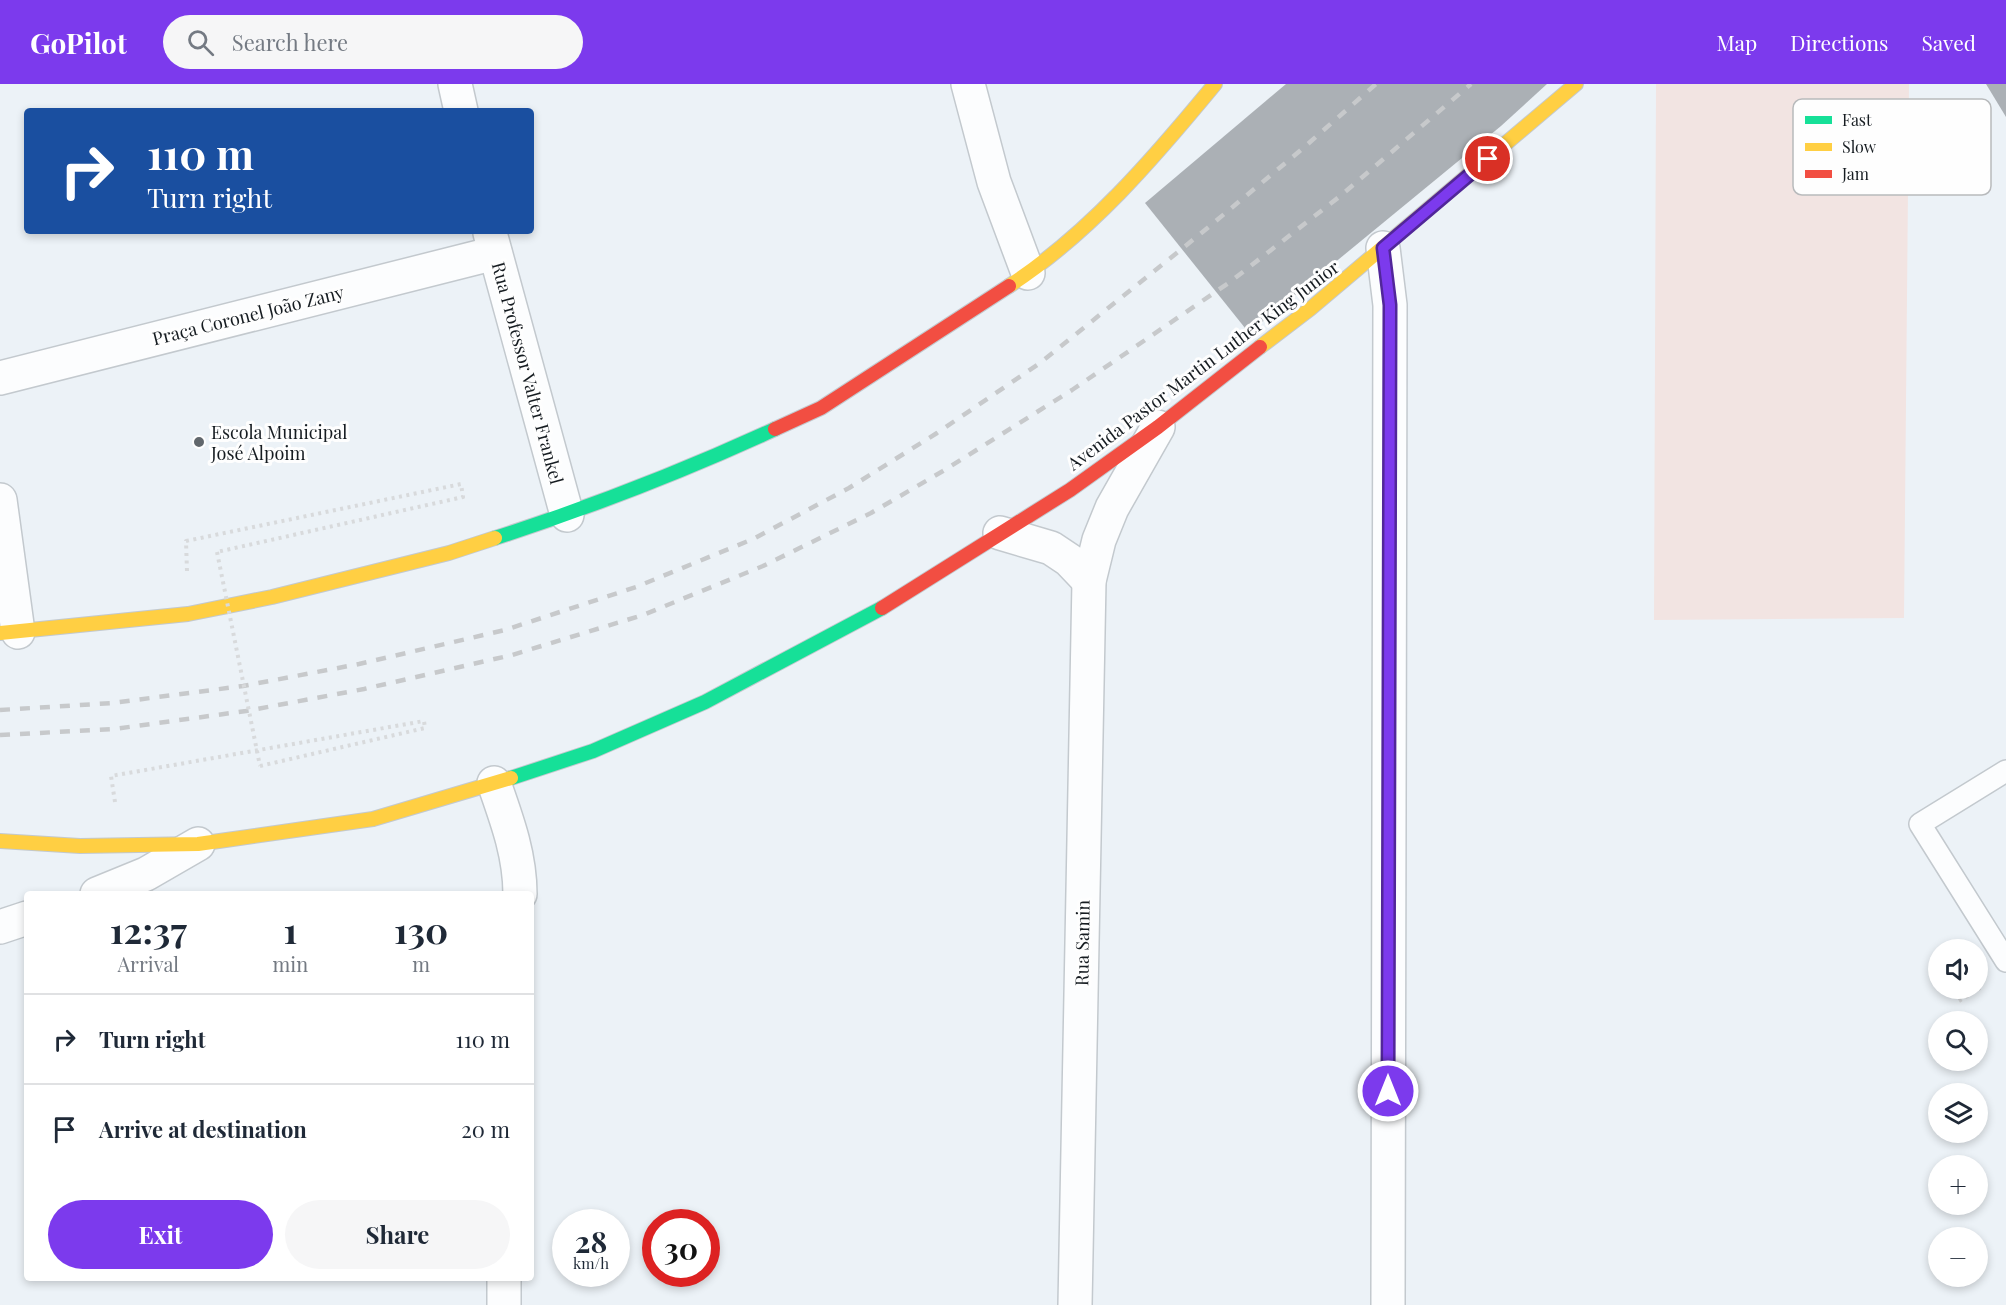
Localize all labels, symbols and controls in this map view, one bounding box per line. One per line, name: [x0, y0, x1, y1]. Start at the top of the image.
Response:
search box: [163, 15, 583, 69]
text: GoPilot: [30, 24, 127, 61]
icon: search: [184, 26, 217, 59]
text: Search here: [232, 27, 348, 57]
text: Map: [1716, 28, 1757, 56]
text: Directions: [1790, 28, 1888, 56]
text: Saved: [1921, 28, 1976, 56]
legend: [1793, 99, 1991, 195]
text: Fast: [1842, 109, 1872, 130]
text: 110 m: [147, 125, 254, 181]
icon: right: [48, 132, 126, 210]
pin: [1462, 133, 1513, 184]
text: Slow: [1842, 136, 1877, 157]
icon: arrive: [1471, 142, 1504, 175]
text: Jam: [1841, 163, 1869, 184]
text: Turn right: [147, 179, 272, 215]
street label: Avenida Pastor Martin Luther King Junior: [1061, 255, 1344, 476]
street label: Rua Professor Valter Frankel: [487, 259, 569, 487]
street label: Praça Coronel João Zany: [150, 280, 346, 350]
place label: Escola Municipal José Alpoim: [210, 420, 347, 465]
marker: Escola Municipal José Alpoim: [192, 435, 206, 449]
street label: Rua Samin: [1069, 900, 1095, 986]
text: 12:37: [110, 905, 187, 953]
text: 1: [283, 905, 297, 953]
text: 130: [394, 905, 448, 953]
map controls: [1928, 939, 1988, 1287]
button: sound: [1928, 939, 1988, 999]
text: Arrival: [117, 950, 179, 977]
text: min: [273, 950, 308, 977]
text: m: [412, 950, 430, 977]
button: search: [1928, 1011, 1988, 1071]
icon: right: [48, 1023, 81, 1056]
text: Turn right: [99, 1024, 205, 1054]
text: 110 m: [456, 1024, 510, 1054]
position arrow: [1356, 1059, 1420, 1123]
button: layers: [1928, 1083, 1988, 1143]
icon: arrive: [48, 1113, 81, 1146]
text: Arrive at destination: [99, 1114, 307, 1144]
text: 20 m: [461, 1114, 510, 1144]
button: +: [1928, 1155, 1988, 1215]
button: Exit: [48, 1200, 273, 1269]
button: Share: [285, 1200, 510, 1269]
speed limit sign: 30: [642, 1209, 720, 1287]
text: 28: [575, 1221, 607, 1261]
button: −: [1928, 1227, 1988, 1287]
text: km/h: [573, 1253, 609, 1273]

